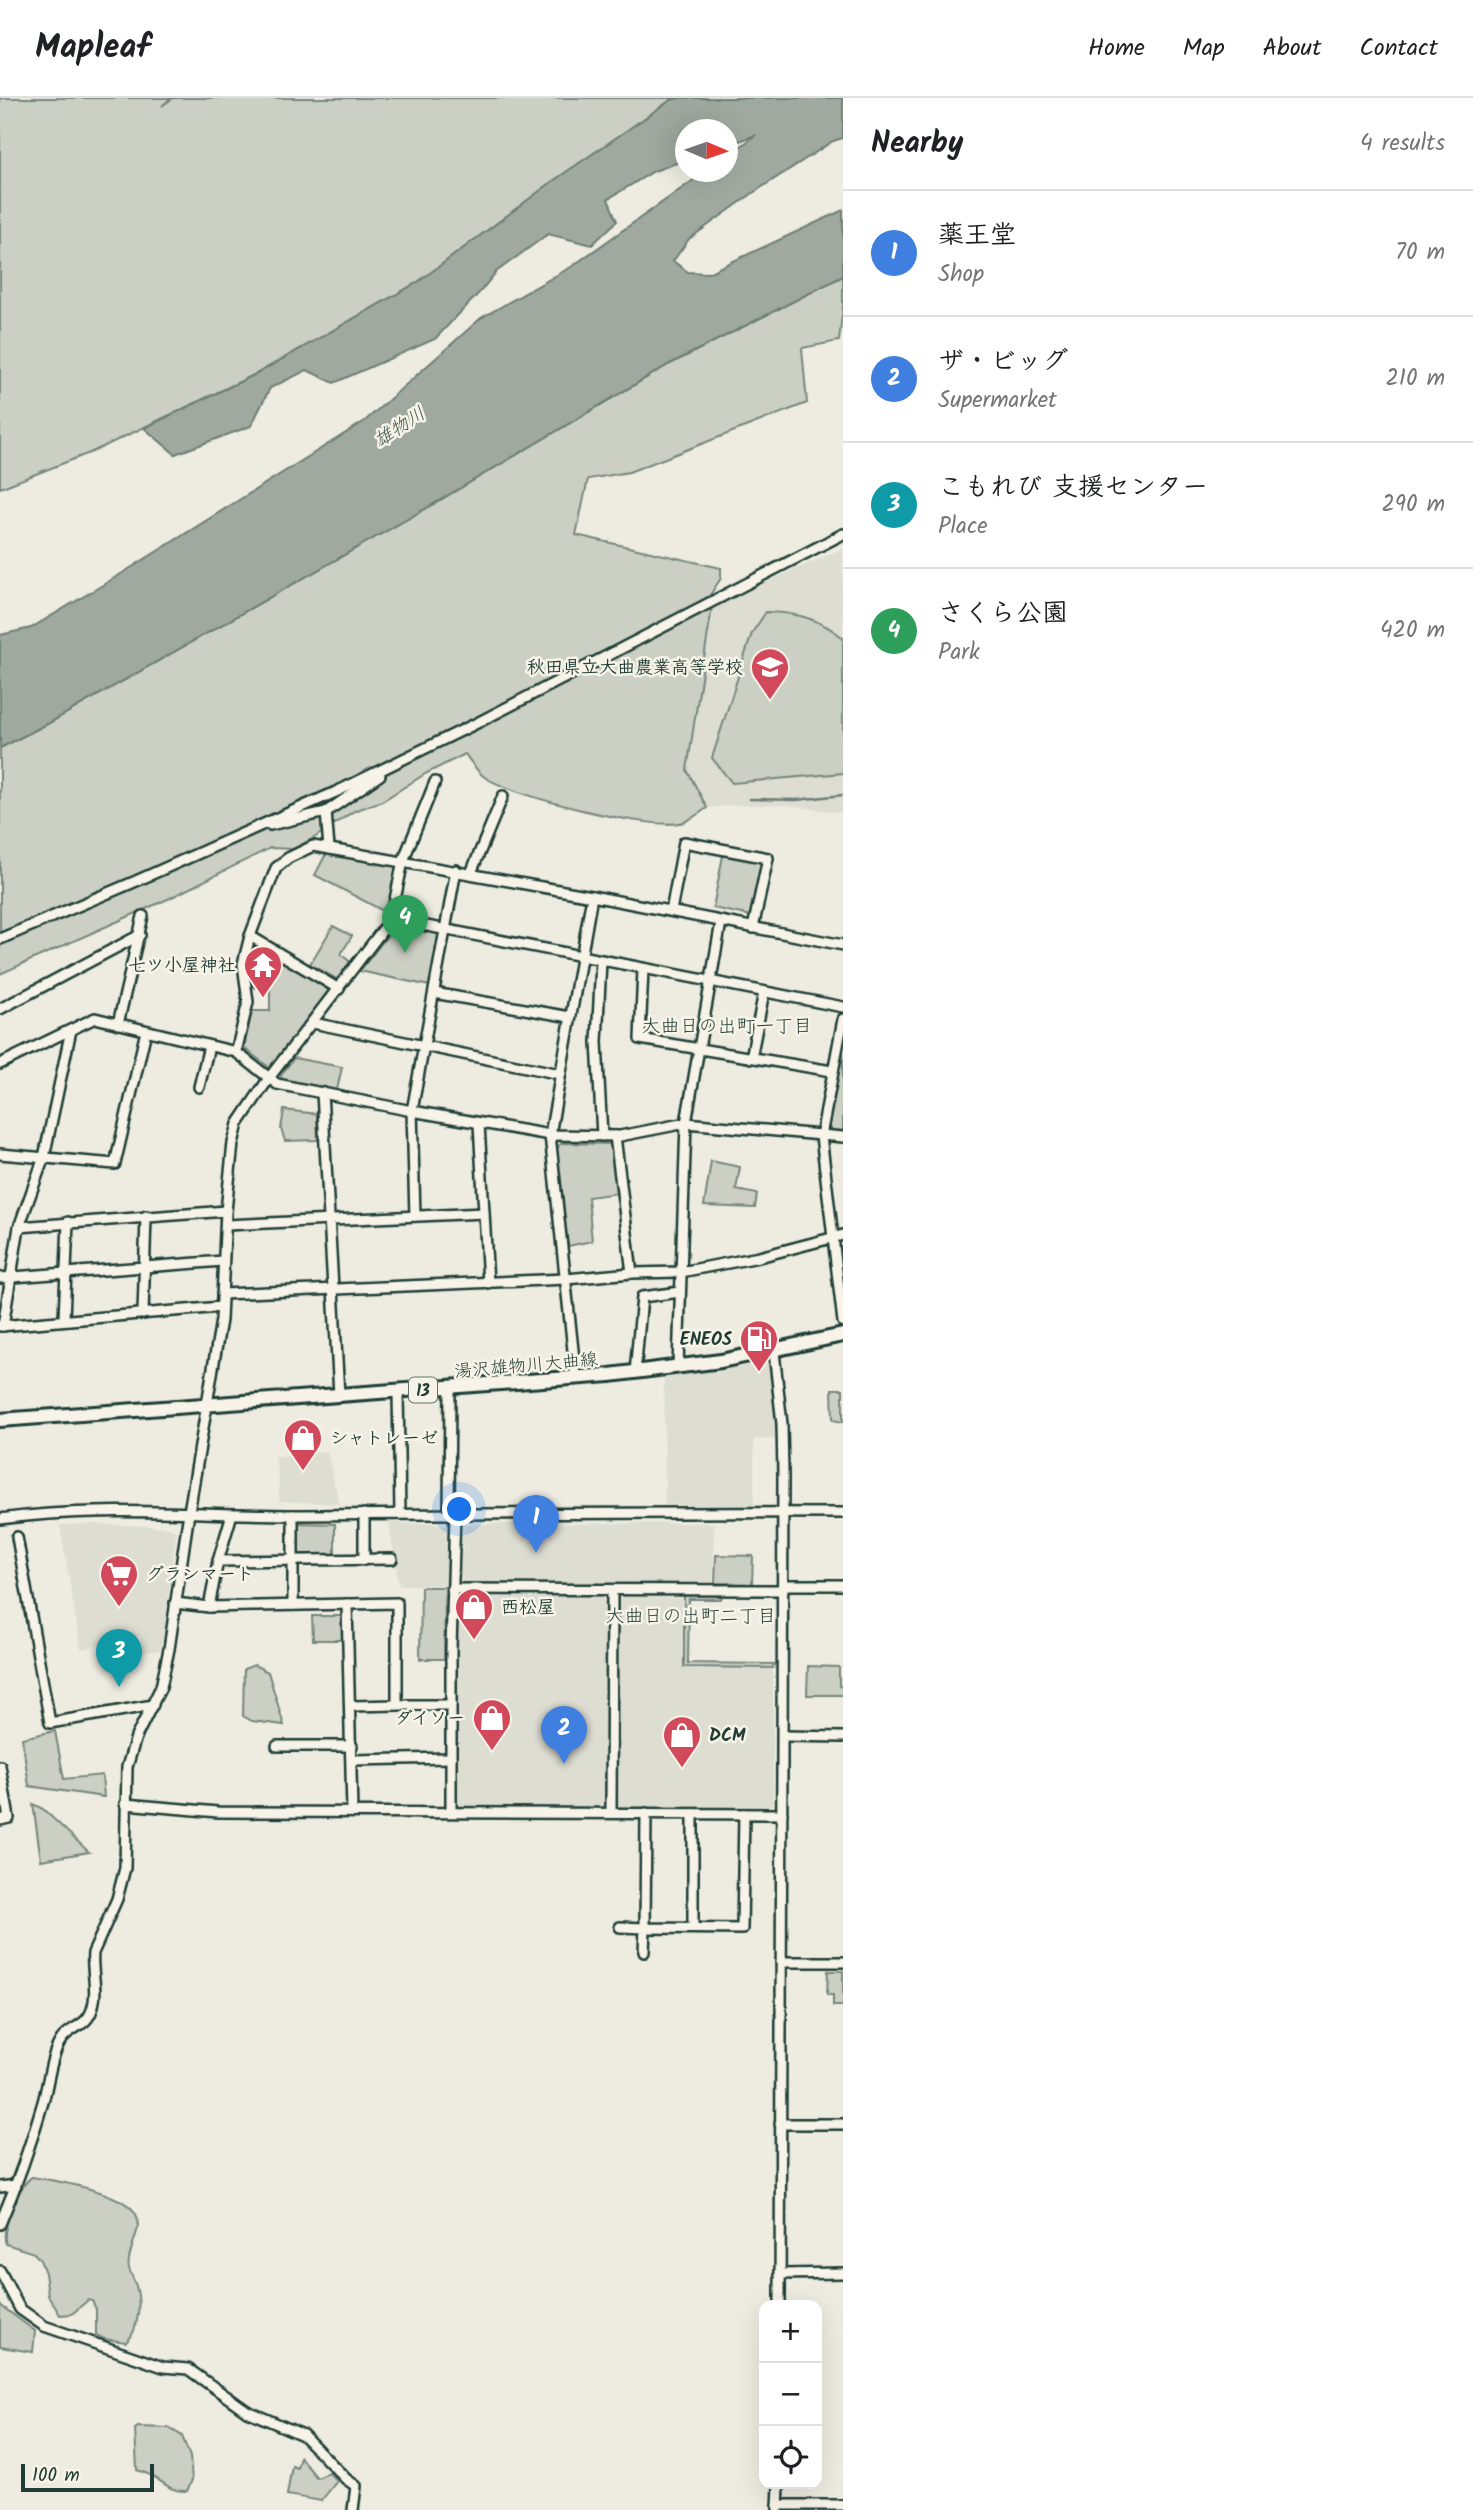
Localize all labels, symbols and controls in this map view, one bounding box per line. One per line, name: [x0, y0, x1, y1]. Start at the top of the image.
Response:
text: Mapleaf: [35, 22, 151, 75]
text: Home: [1088, 29, 1145, 68]
text: Map: [1183, 29, 1225, 68]
text: About: [1263, 29, 1321, 68]
text: Contact: [1359, 29, 1438, 68]
north arrow: [675, 119, 738, 182]
text: Nearby: [871, 120, 963, 168]
text: 4 results: [1360, 126, 1445, 162]
text: 薬王堂: [938, 215, 1016, 257]
text: 1: [891, 235, 897, 271]
text: 70 m: [1395, 235, 1445, 271]
text: Shop: [938, 257, 984, 293]
text: ザ・ビッグ: [938, 341, 1068, 383]
text: 2: [887, 361, 901, 397]
text: 210 m: [1385, 361, 1445, 397]
text: Supermarket: [938, 383, 1057, 419]
water label: 雄物川: [368, 400, 432, 456]
text: こもれび 支援センター: [938, 467, 1208, 509]
text: 3: [888, 487, 900, 523]
text: 290 m: [1381, 487, 1445, 523]
text: Place: [938, 509, 988, 545]
text: さくら公園: [938, 593, 1068, 635]
text: 4: [888, 613, 900, 649]
text: 420 m: [1380, 613, 1445, 649]
text: Park: [938, 635, 980, 671]
school or university icon: 秋田県立大曲農業高等学校: [749, 646, 791, 701]
place label: 秋田県立大曲農業高等学校: [527, 654, 743, 683]
pin: 4: [382, 895, 428, 953]
temple icon: 七ツ小屋神社: [242, 944, 284, 999]
place label: 七ツ小屋神社: [128, 952, 236, 981]
district label: 大曲日の出町一丁目: [641, 1012, 813, 1042]
fuel station icon: ENEOS: [738, 1318, 780, 1373]
place label: ENEOS: [680, 1326, 732, 1355]
street label: 湯沢雄物川大曲線: [453, 1346, 599, 1387]
road number: 13: [409, 1378, 437, 1402]
shop icon: シャトレーゼ: [282, 1417, 324, 1472]
place label: シャトレーゼ: [330, 1425, 438, 1454]
your location: [442, 1492, 476, 1526]
pin: 1: [513, 1495, 559, 1553]
supermarket icon: グランマート: [98, 1553, 140, 1608]
place label: グランマート: [146, 1561, 254, 1590]
shop icon: 西松屋: [453, 1586, 495, 1641]
place label: 西松屋: [501, 1594, 555, 1623]
district label: 大曲日の出町二丁目: [605, 1602, 777, 1632]
pin: 3: [96, 1629, 142, 1687]
shop icon: ダイソー: [471, 1697, 513, 1752]
place label: ダイソー: [395, 1705, 465, 1734]
pin: 2: [541, 1706, 587, 1764]
shop icon: DCM: [661, 1714, 703, 1769]
place label: DCM: [709, 1722, 746, 1751]
map controls: [759, 2300, 822, 2489]
button: +: [759, 2300, 822, 2363]
button: −: [759, 2363, 822, 2426]
button: locate: [759, 2426, 822, 2489]
scale bar: [21, 2461, 154, 2493]
text: 100 m: [32, 2461, 80, 2491]

